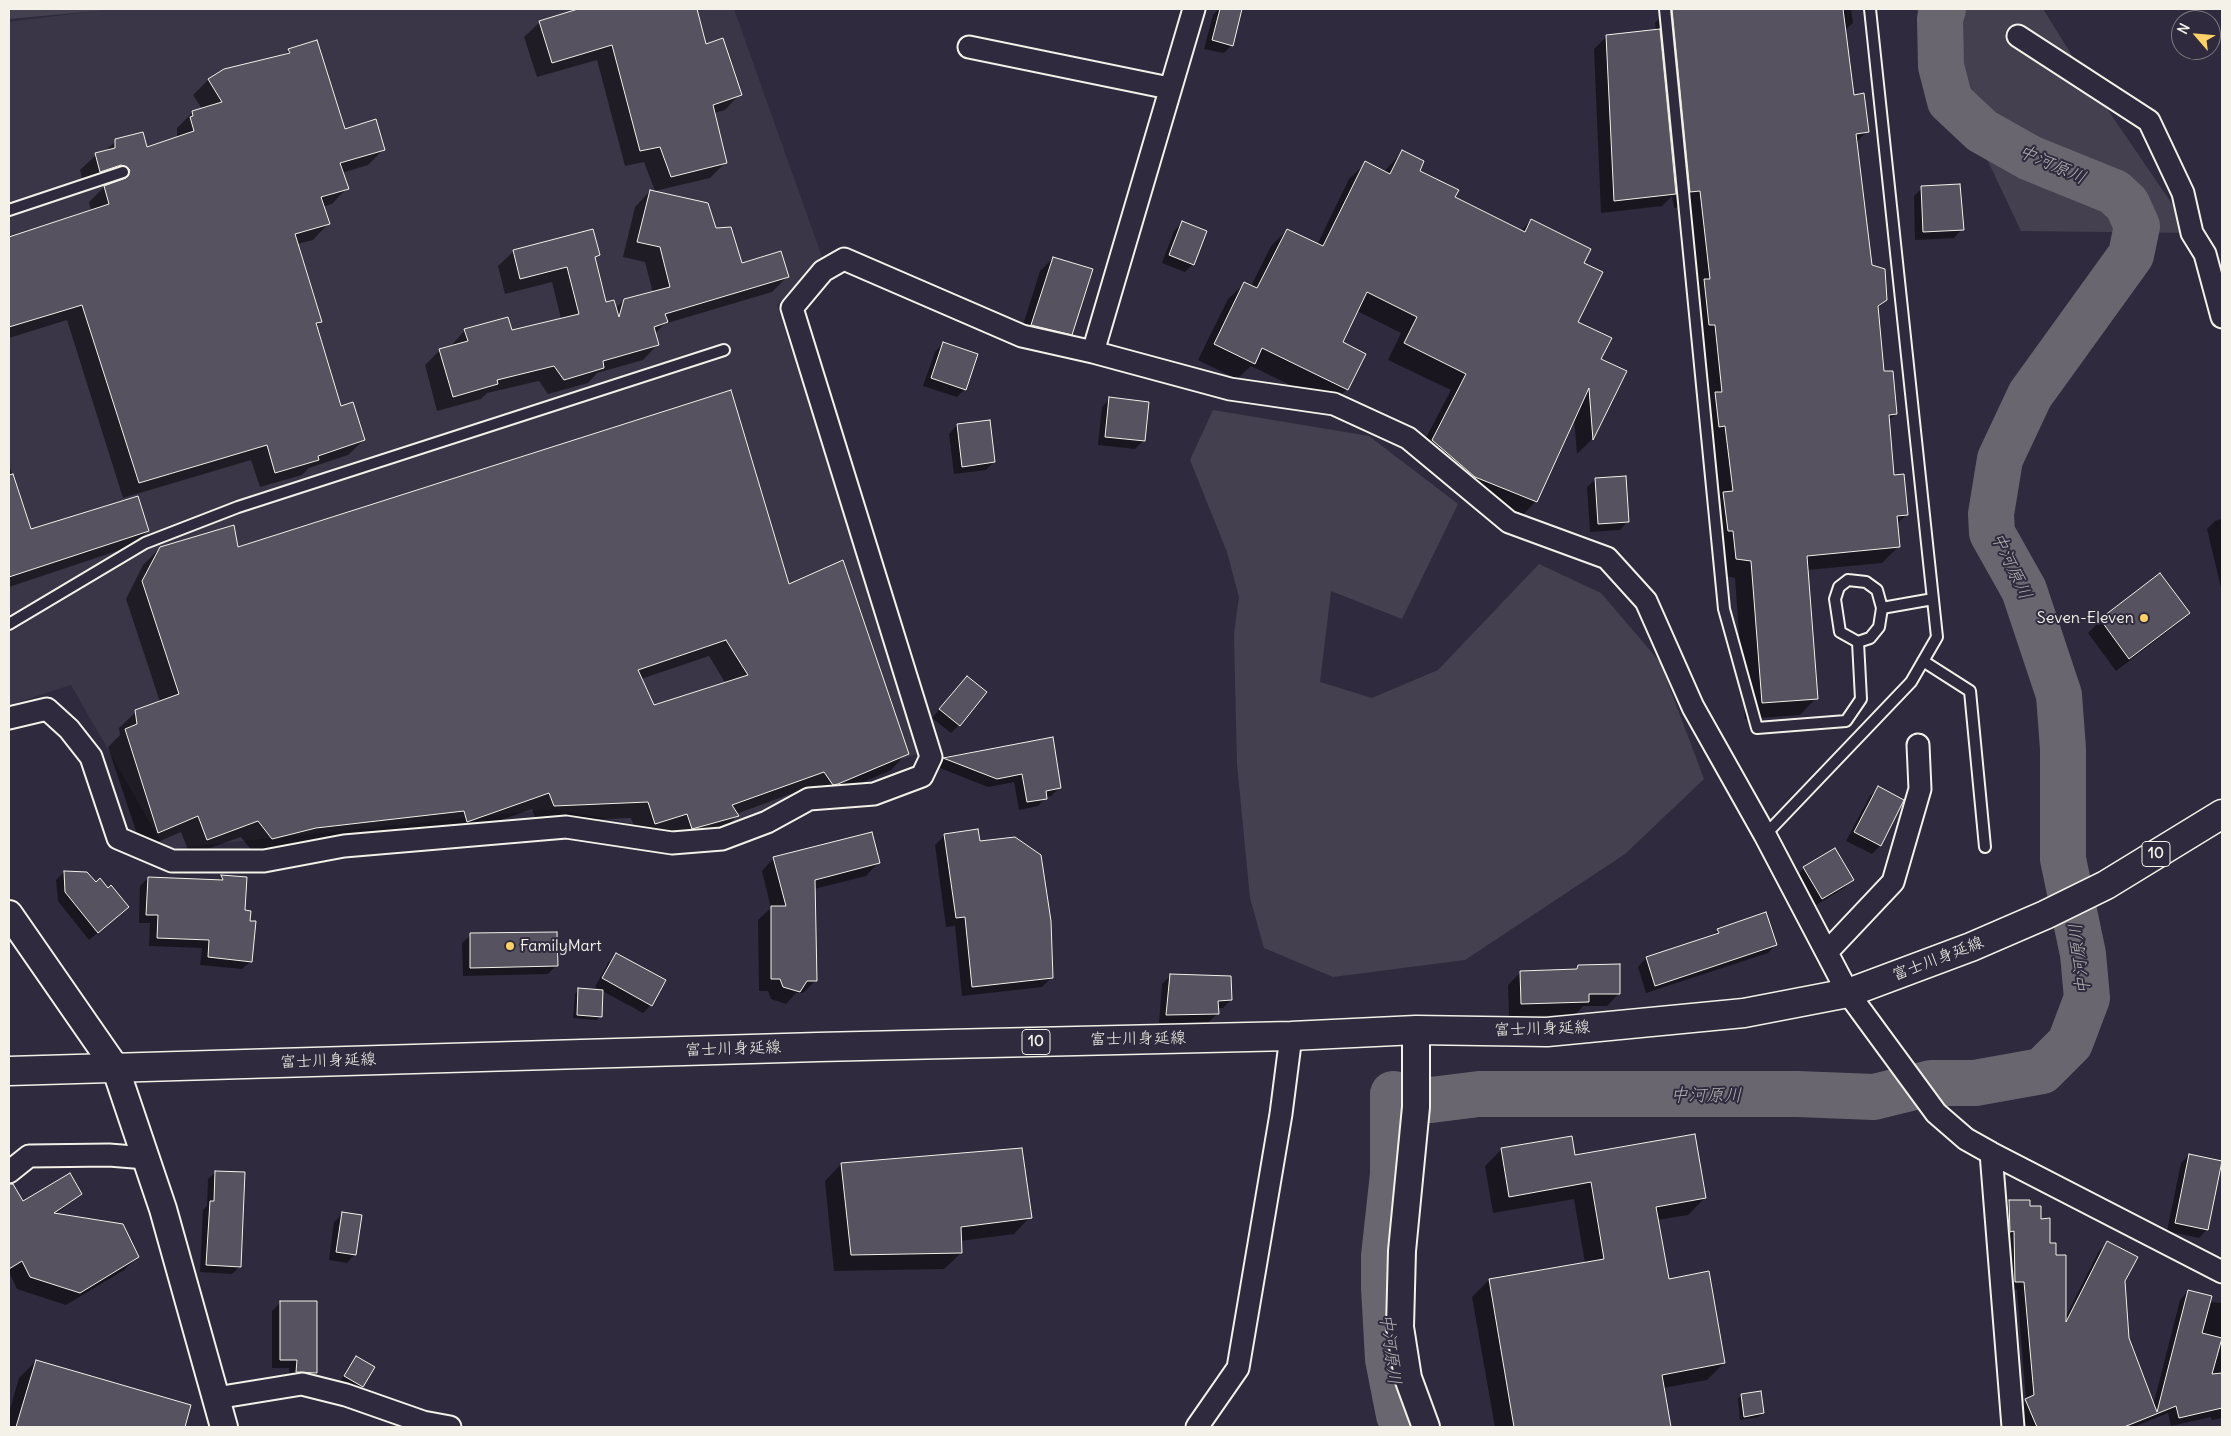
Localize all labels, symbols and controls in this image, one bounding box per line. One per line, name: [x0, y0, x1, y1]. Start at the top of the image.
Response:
north arrow: [2171, 10, 2221, 60]
text: N: [2173, 20, 2194, 37]
water label: 中河原川: [2015, 140, 2089, 190]
water label: 中河原川: [1986, 529, 2036, 603]
place label: Seven-Eleven: [2037, 608, 2134, 628]
marker: Seven-Eleven: [2138, 612, 2150, 624]
road number: 10: [2142, 842, 2170, 866]
water label: 中河原川: [2065, 922, 2095, 996]
street label: 富士川身延線: [1890, 933, 1986, 985]
place label: FamilyMart: [520, 936, 602, 956]
marker: FamilyMart: [504, 940, 516, 952]
street label: 富士川身延線: [1494, 1018, 1590, 1040]
street label: 富士川身延線: [1090, 1029, 1186, 1049]
road number: 10: [1022, 1030, 1050, 1054]
street label: 富士川身延線: [685, 1038, 781, 1060]
street label: 富士川身延線: [280, 1050, 376, 1072]
water label: 中河原川: [1670, 1085, 1742, 1107]
water label: 中河原川: [1375, 1312, 1405, 1386]

